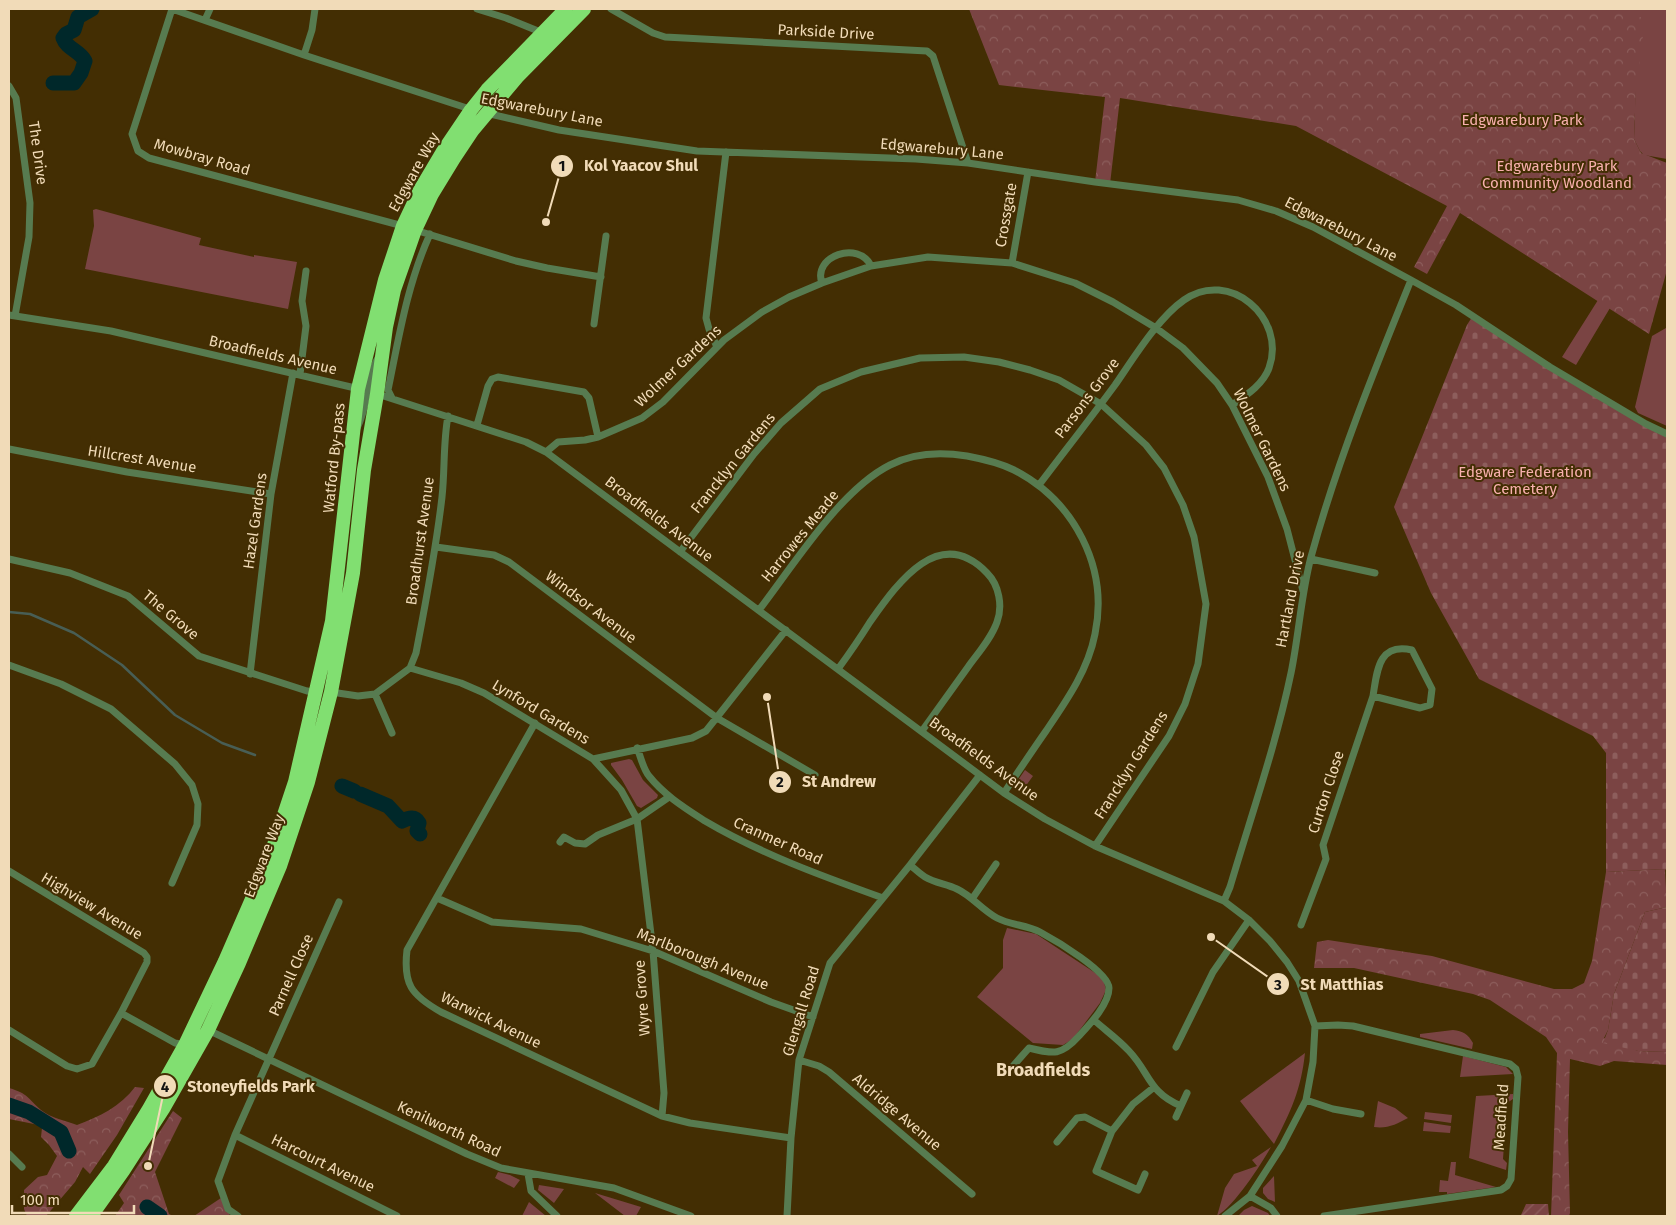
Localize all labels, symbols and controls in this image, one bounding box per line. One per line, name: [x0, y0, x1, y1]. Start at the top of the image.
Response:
street label: Parkside Drive: [777, 20, 875, 44]
street label: Edgwarebury Lane: [479, 89, 605, 131]
park label: Edgwarebury Park: [1461, 111, 1583, 129]
street label: The Drive: [25, 120, 51, 186]
street label: Edgware Way: [385, 129, 443, 215]
street label: Mowbray Road: [152, 135, 252, 179]
street label: Edgwarebury Lane: [879, 135, 1005, 163]
callout: Kol Yaacov Shul: [549, 150, 708, 181]
text: Kol Yaacov Shul: [584, 156, 698, 175]
text: 1: [559, 157, 565, 175]
park label: Edgwarebury Park Community Woodland: [1482, 157, 1632, 192]
street label: Crossgate: [991, 181, 1021, 249]
street label: Edgwarebury Lane: [1282, 193, 1400, 265]
street label: Wolmer Gardens: [631, 321, 725, 411]
street label: Broadfields Avenue: [207, 331, 339, 379]
street label: Parsons Grove: [1051, 354, 1123, 442]
street label: Wolmer Gardens: [1229, 386, 1295, 494]
street label: Watford By-pass: [319, 402, 349, 514]
street label: Francklyn Gardens: [687, 409, 779, 517]
street label: Hillcrest Avenue: [86, 442, 198, 476]
park label: Edgware Federation Cemetery: [1458, 463, 1592, 498]
street label: Hazel Gardens: [239, 472, 271, 570]
street label: Broadfields Avenue: [601, 472, 717, 566]
street label: Broadhurst Avenue: [402, 476, 438, 606]
street label: Harrowes Meade: [757, 486, 843, 586]
street label: Hartland Drive: [1272, 549, 1308, 649]
street label: Windsor Avenue: [542, 567, 640, 647]
street label: The Grove: [139, 586, 203, 644]
street label: Lynford Gardens: [489, 676, 593, 748]
street label: Francklyn Gardens: [1090, 708, 1172, 822]
street label: Broadfields Avenue: [926, 713, 1042, 805]
street label: Curton Close: [1304, 748, 1348, 836]
callout: St Andrew: [767, 766, 886, 797]
text: St Andrew: [802, 772, 876, 791]
text: 2: [776, 773, 784, 791]
street label: Edgware Way: [240, 811, 288, 900]
street label: Cranmer Road: [731, 813, 825, 869]
street label: Highview Avenue: [38, 869, 146, 943]
street label: Marlborough Avenue: [634, 924, 772, 994]
street label: Parnell Close: [265, 931, 317, 1019]
street label: Wyre Grove: [630, 959, 654, 1037]
street label: Glengall Road: [779, 964, 823, 1058]
callout: St Matthias: [1265, 969, 1393, 1000]
text: St Matthias: [1301, 975, 1384, 994]
text: 3: [1273, 976, 1282, 994]
street label: Warwick Avenue: [438, 988, 544, 1052]
district label: Broadfields: [996, 1059, 1090, 1081]
street label: Aldridge Avenue: [849, 1070, 945, 1154]
callout: Stoneyfields Park: [152, 1071, 325, 1102]
text: Stoneyfields Park: [187, 1077, 315, 1096]
text: 4: [161, 1078, 170, 1096]
street label: Meadfield: [1490, 1083, 1512, 1151]
street label: Kenilworth Road: [394, 1097, 504, 1161]
street label: Harcourt Avenue: [268, 1130, 378, 1196]
scale bar: [12, 1182, 135, 1214]
text: 100 m: [20, 1191, 60, 1209]

